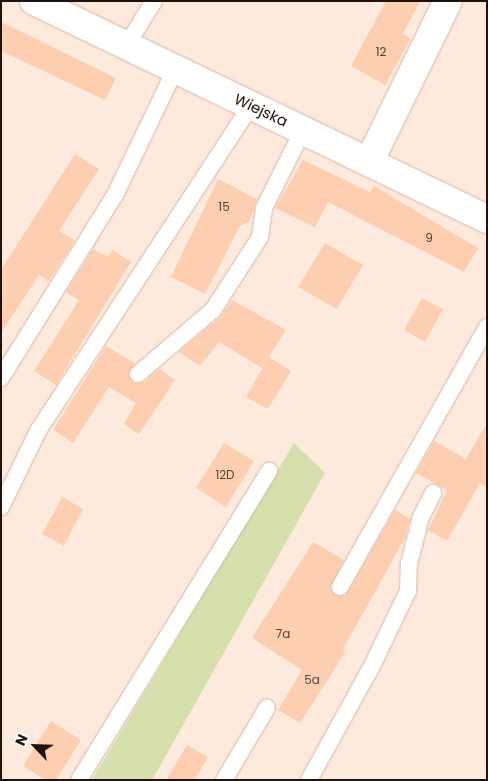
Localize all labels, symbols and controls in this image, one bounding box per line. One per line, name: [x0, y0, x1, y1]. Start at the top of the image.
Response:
house number: 12: [376, 45, 386, 59]
street label: Wiejska: [231, 90, 291, 130]
house number: 15: [218, 200, 230, 214]
house number: 9: [425, 231, 433, 245]
house number: 12D: [215, 468, 235, 482]
house number: 7a: [276, 627, 290, 641]
house number: 5a: [304, 673, 320, 687]
north arrow: [10, 721, 60, 771]
text: N: [10, 731, 33, 749]

